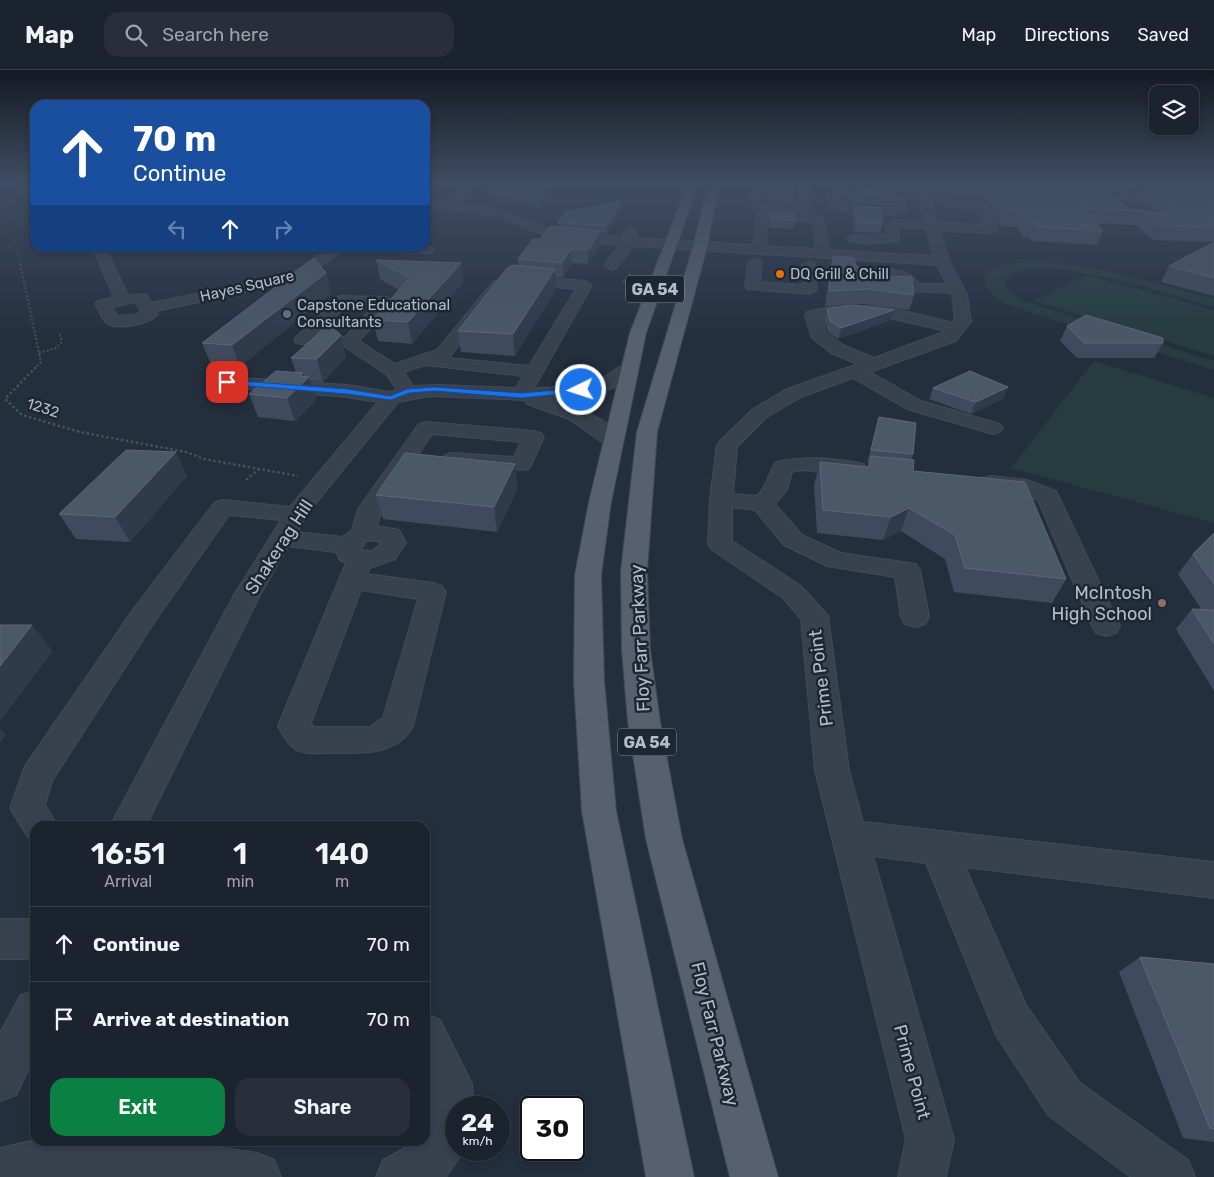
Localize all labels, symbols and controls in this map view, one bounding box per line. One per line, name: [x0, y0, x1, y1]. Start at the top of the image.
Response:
search box: [104, 12, 454, 57]
text: Map: [25, 21, 74, 49]
icon: search: [122, 21, 150, 49]
text: Search here: [162, 23, 269, 46]
text: Map: [961, 24, 996, 46]
text: Directions: [1024, 24, 1110, 46]
text: Saved: [1138, 24, 1189, 46]
map controls: [1149, 85, 1199, 135]
button: layers: [1149, 85, 1199, 135]
text: 70 m: [133, 118, 216, 160]
icon: ahead: [50, 120, 115, 185]
text: Continue: [133, 160, 226, 187]
icon: left: [163, 215, 191, 243]
icon: ahead: [216, 215, 244, 243]
icon: right: [269, 215, 297, 243]
place label: DQ Grill & Chill: [790, 265, 889, 283]
street label: Hayes Square: [198, 266, 296, 306]
marker: DQ Grill & Chill: [774, 268, 786, 280]
road number: GA 54: [626, 275, 684, 302]
place label: Capstone Educational Consultants: [297, 296, 450, 331]
marker: Capstone Educational Consultants: [281, 308, 293, 320]
pin: [206, 361, 248, 403]
position arrow: [554, 363, 606, 415]
icon: arrive: [213, 368, 241, 396]
street label: 1232: [25, 394, 62, 422]
street label: Shakerag Hill: [240, 495, 318, 599]
street label: Floy Farr Parkway: [625, 564, 655, 712]
place label: McIntosh High School: [1052, 582, 1152, 625]
marker: McIntosh High School: [1156, 597, 1168, 609]
street label: Prime Point: [804, 628, 838, 728]
road number: GA 54: [618, 729, 676, 756]
text: 16:51: [91, 836, 166, 872]
text: 1: [233, 836, 247, 872]
text: 140: [315, 836, 369, 872]
text: Arrival: [104, 872, 152, 891]
text: min: [226, 872, 254, 891]
text: m: [335, 872, 349, 891]
icon: ahead: [50, 930, 78, 958]
text: Continue: [93, 933, 180, 956]
text: 70 m: [367, 933, 410, 956]
street label: Floy Farr Parkway: [686, 960, 744, 1108]
icon: arrive: [50, 1005, 78, 1033]
text: Arrive at destination: [93, 1008, 289, 1031]
text: 70 m: [367, 1008, 410, 1031]
street label: Prime Point: [889, 1022, 935, 1122]
button: Exit: [50, 1078, 225, 1136]
button: Share: [235, 1078, 410, 1136]
speed limit sign: 30: [520, 1096, 585, 1161]
text: 24: [461, 1108, 494, 1137]
text: km/h: [463, 1134, 492, 1148]

